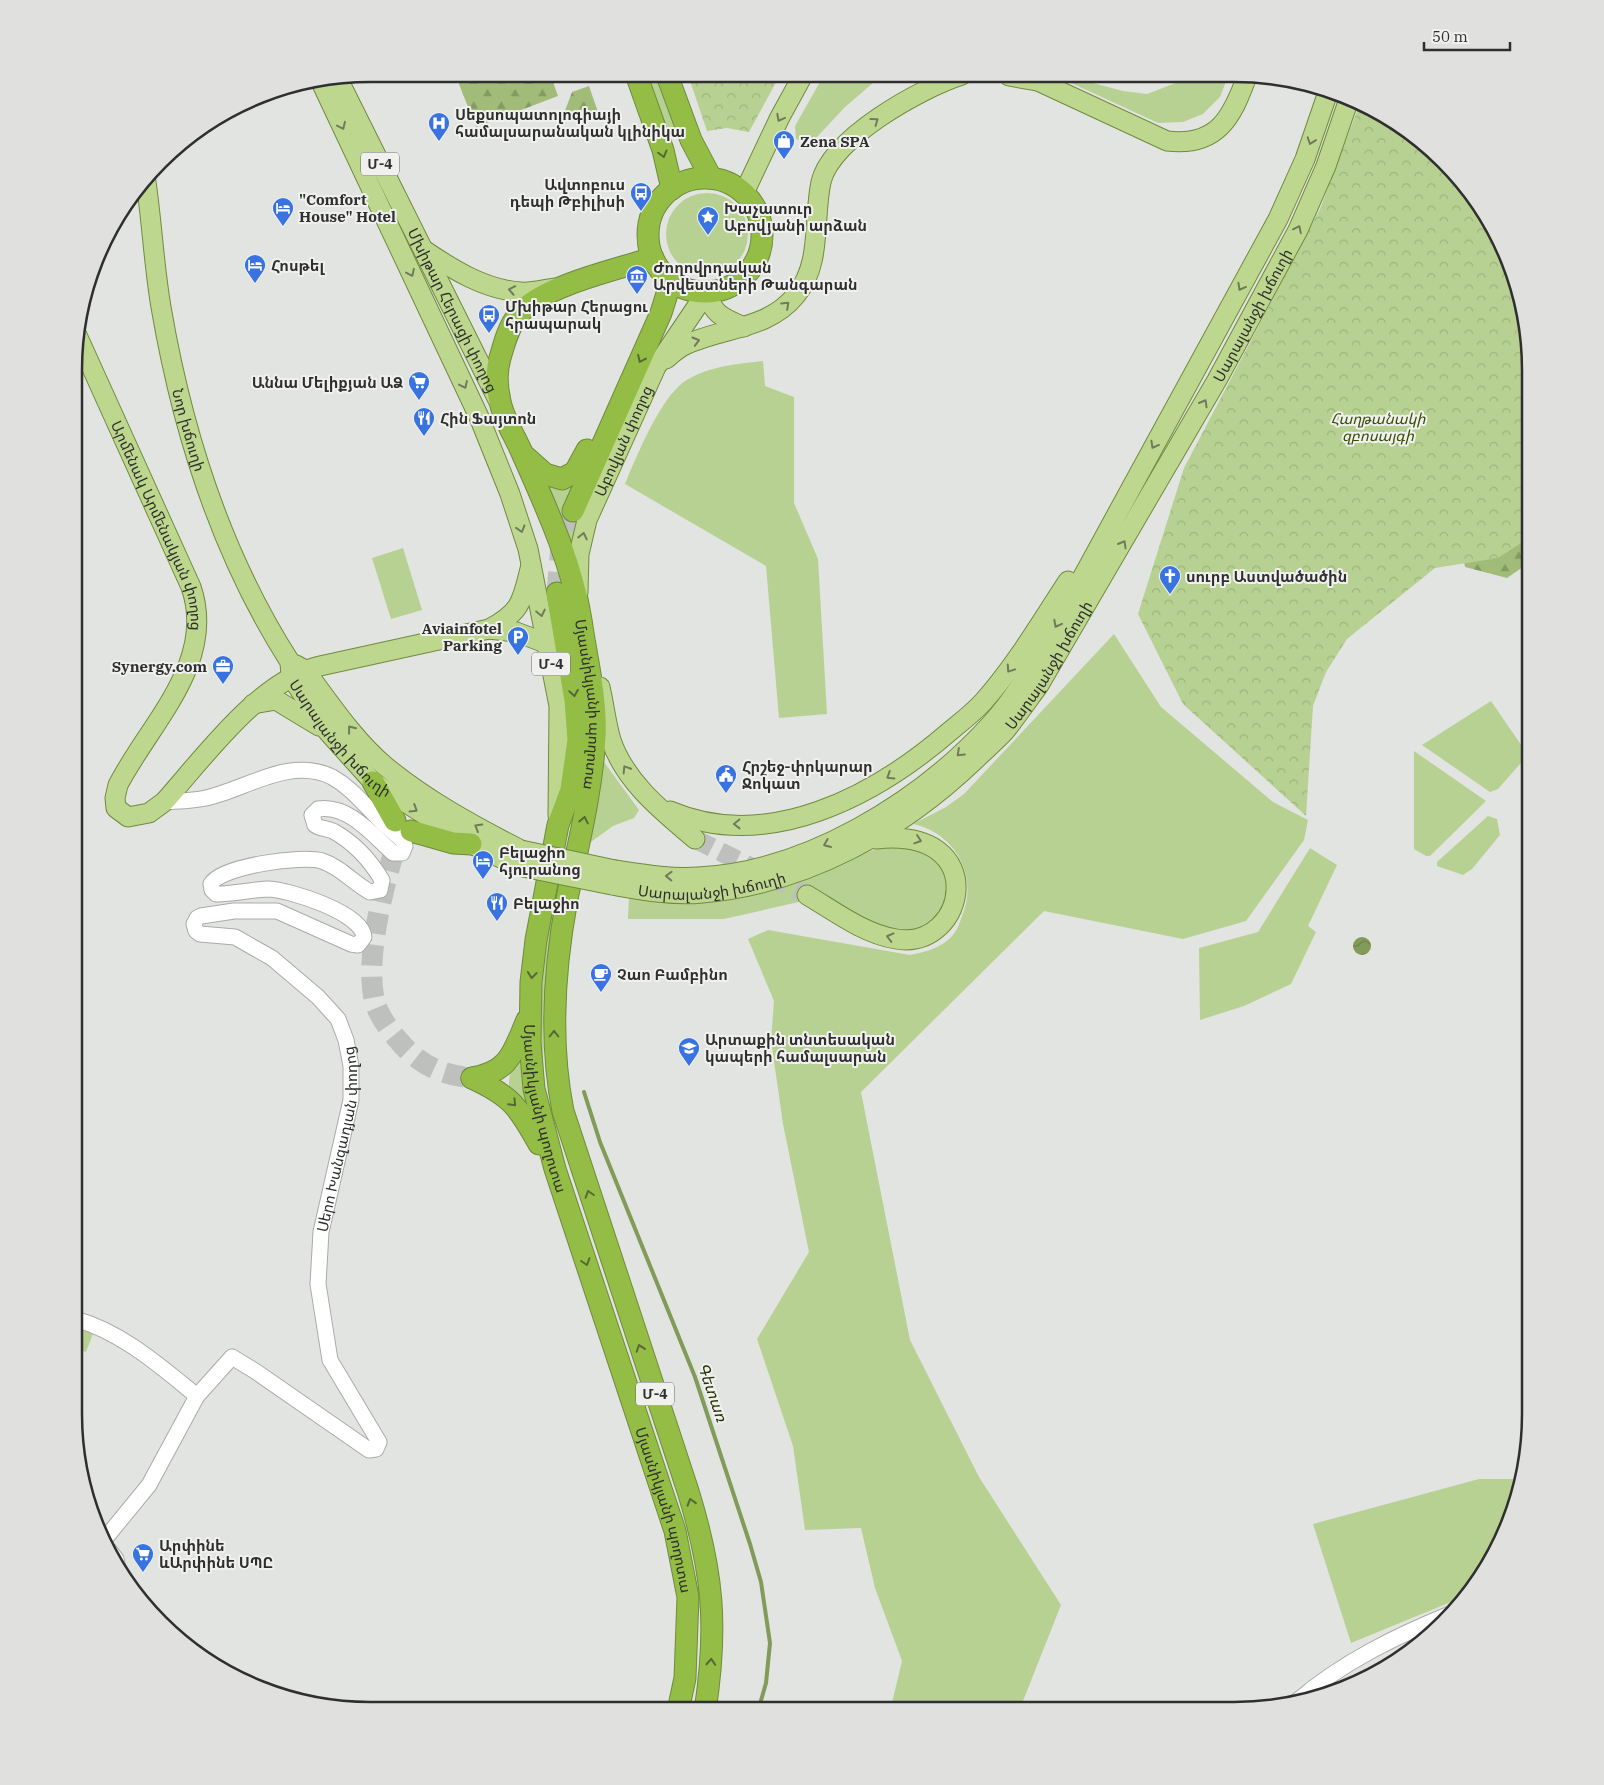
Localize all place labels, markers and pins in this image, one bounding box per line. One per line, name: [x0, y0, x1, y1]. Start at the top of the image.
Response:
place label: Սեքսոպատոլոգիայի համալսարանական կլինիկա: [455, 105, 685, 141]
hospital icon: Սեքսոպատոլոգիայի համալսարանական կլինիկա: [427, 111, 451, 142]
shop icon: Zena SPA: [772, 129, 796, 160]
place label: Zena SPA: [800, 132, 870, 151]
place label: Ավտոբուս դեպի Թբիլիսի: [510, 175, 625, 211]
bus stop icon: Ավտոբուս դեպի Թբիլիսի: [629, 181, 653, 212]
place label: "Comfort House" Hotel: [299, 190, 396, 226]
hotel icon: "Comfort House" Hotel: [271, 196, 295, 227]
place label: Խաչատուր Աբովյանի արձան: [724, 199, 867, 235]
place icon: Խաչատուր Աբովյանի արձան: [696, 205, 720, 236]
hotel icon: Հոսթել: [243, 253, 267, 284]
place label: Հոսթել: [271, 256, 325, 275]
place label: Ժողովրդական Արվեստների Թանգարան: [653, 258, 858, 294]
museum icon: Ժողովրդական Արվեստների Թանգարան: [625, 264, 649, 295]
place label: Մխիթար Հերացու հրապարակ: [505, 297, 648, 333]
bus stop icon: Մխիթար Հերացու հրապարակ: [477, 303, 501, 334]
supermarket icon: Աննա Մելիքյան ԱՁ: [407, 370, 431, 401]
place label: Աննա Մելիքյան ԱՁ: [252, 373, 403, 392]
restaurant icon: Հին Ֆայտոն: [412, 406, 436, 437]
place label: Հին Ֆայտոն: [440, 409, 536, 428]
church icon: սուրբ Աստվածածին: [1158, 564, 1182, 595]
place label: սուրբ Աստվածածին: [1186, 567, 1347, 586]
place label: Aviainfotel Parking: [422, 619, 502, 655]
parking icon: Aviainfotel Parking: [506, 625, 530, 656]
office icon: Synergy.com: [211, 654, 235, 685]
place label: Synergy.com: [112, 657, 207, 676]
place label: Հրշեջ-փրկարար Ջոկատ: [742, 757, 873, 793]
public building icon: Հրշեջ-փրկարար Ջոկատ: [714, 763, 738, 794]
place label: Բելաջիո հյուրանոց: [499, 843, 581, 879]
hotel icon: Բելաջիո հյուրանոց: [471, 849, 495, 880]
restaurant icon: Բելաջիո: [485, 891, 509, 922]
place label: Բելաջիո: [513, 894, 580, 913]
cafe icon: Չաո Բամբինո: [589, 962, 613, 993]
place label: Չաո Բամբինո: [617, 965, 728, 984]
place label: Արտաքին տնտեսական կապերի համալսարան: [705, 1030, 895, 1066]
school or university icon: Արտաքին տնտեսական կապերի համալսարան: [677, 1036, 701, 1067]
place label: Արփինե ևԱրփինե ՍՊԸ: [159, 1536, 273, 1572]
supermarket icon: Արփինե ևԱրփինե ՍՊԸ: [131, 1542, 155, 1573]

